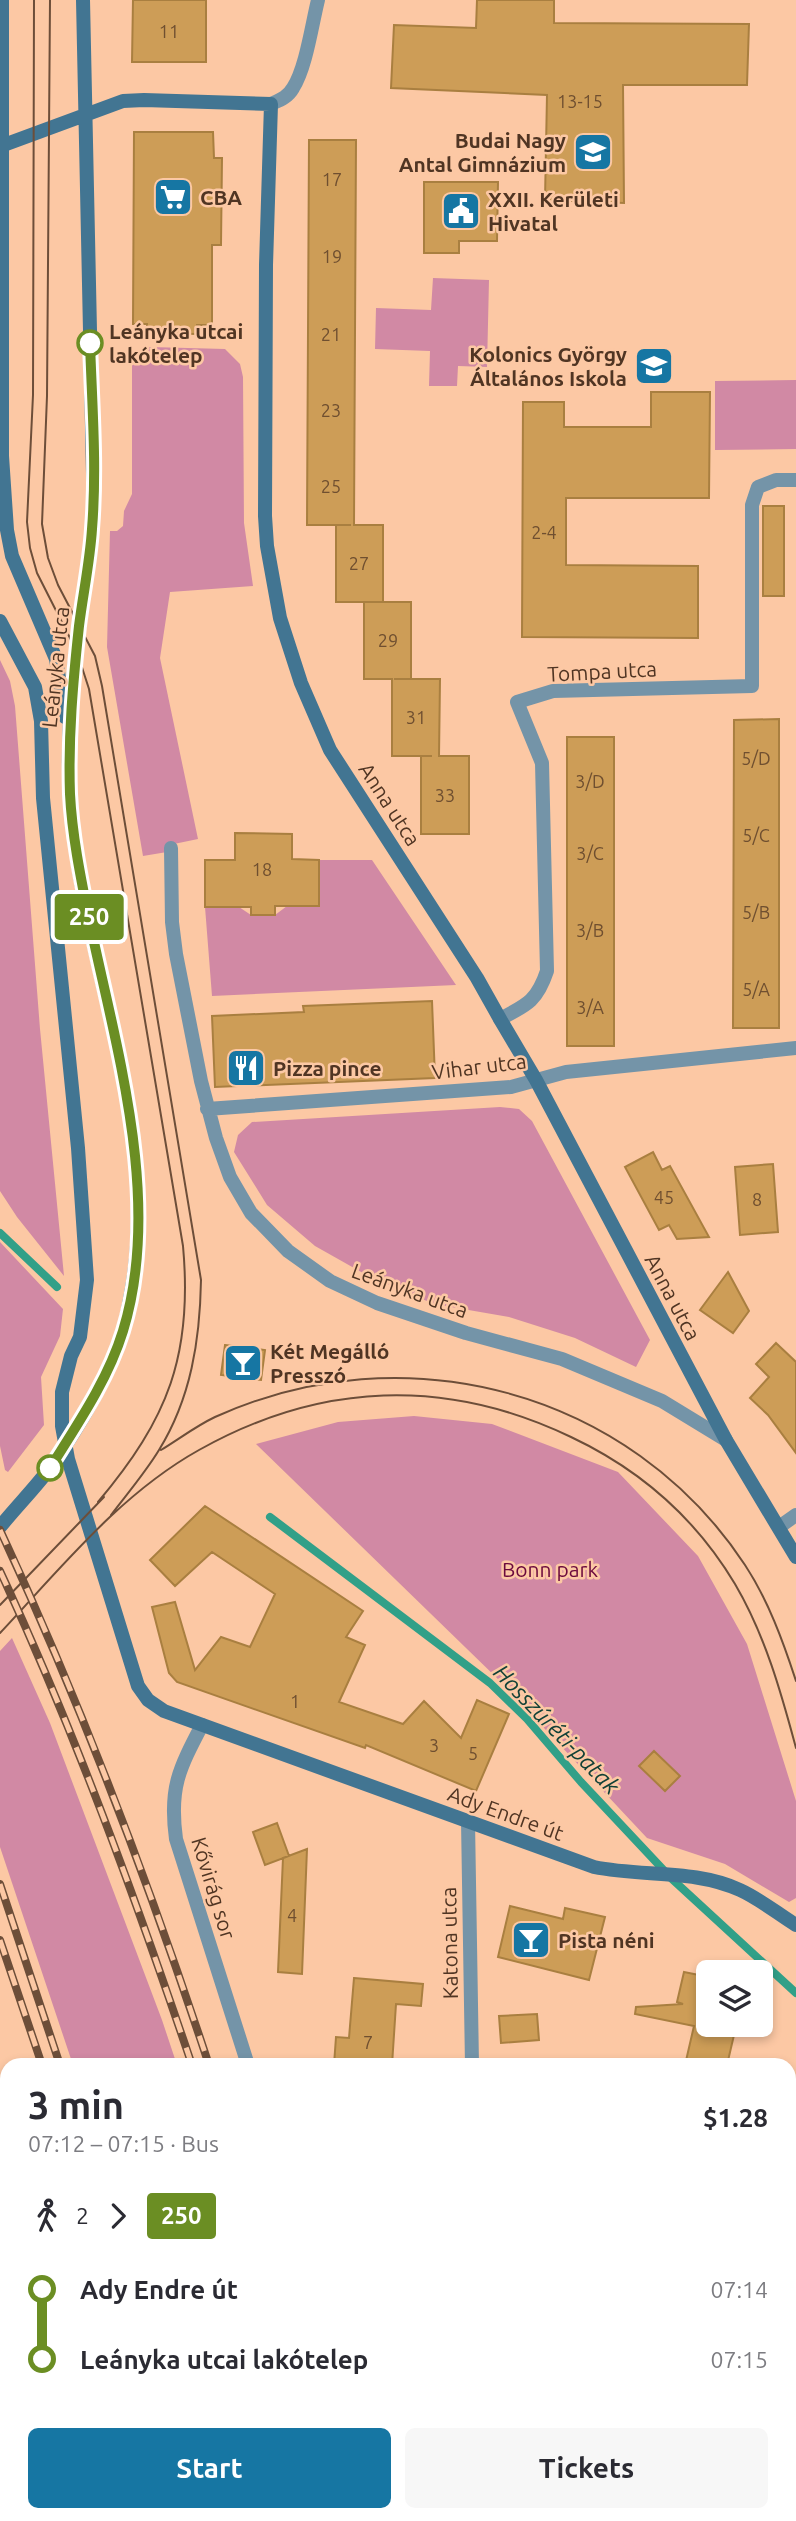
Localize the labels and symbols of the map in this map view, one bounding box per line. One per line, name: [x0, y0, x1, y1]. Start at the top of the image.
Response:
house number: 11: [159, 21, 179, 41]
house number: 13-15: [557, 91, 603, 111]
place label: Budai Nagy Antal Gimnázium: [399, 128, 566, 176]
school or university icon: Budai Nagy Antal Gimnázium: [572, 131, 614, 173]
house number: 17: [322, 169, 342, 189]
supermarket icon: CBA: [152, 176, 194, 218]
place label: CBA: [200, 185, 242, 209]
place label: XXII. Kerületi Hivatal: [488, 187, 619, 235]
public building icon: XXII. Kerületi Hivatal: [440, 190, 482, 232]
house number: 19: [322, 246, 342, 266]
place label: Leányka utcai lakótelep: [109, 319, 243, 367]
house number: 21: [321, 324, 341, 344]
marker: Leányka utcai lakótelep: [77, 330, 103, 356]
place label: Kolonics György Általános Iskola: [469, 342, 627, 390]
school or university icon: Kolonics György Általános Iskola: [633, 345, 675, 387]
house number: 23: [321, 400, 341, 420]
house number: 25: [321, 476, 341, 496]
house number: 2-4: [531, 522, 557, 542]
house number: 27: [349, 553, 369, 573]
street label: Leányka utca: [37, 605, 73, 729]
house number: 29: [378, 630, 398, 650]
street label: Tompa utca: [547, 656, 657, 686]
house number: 31: [406, 707, 426, 727]
house number: 5/D: [741, 748, 771, 768]
street label: Anna utca: [354, 758, 426, 850]
house number: 3/D: [575, 771, 605, 791]
house number: 33: [435, 785, 455, 805]
house number: 5/C: [742, 825, 770, 845]
house number: 3/C: [576, 843, 604, 863]
house number: 18: [252, 859, 272, 879]
line badge: 250: [49, 894, 129, 940]
house number: 5/B: [742, 902, 770, 922]
house number: 3/B: [576, 920, 604, 940]
house number: 5/A: [742, 979, 770, 999]
house number: 3/A: [576, 997, 604, 1017]
restaurant icon: Pizza pince: [225, 1047, 267, 1089]
street label: Vihar utca: [430, 1048, 528, 1084]
place label: Pizza pince: [273, 1056, 382, 1080]
house number: 45: [654, 1187, 674, 1207]
house number: 8: [752, 1189, 762, 1209]
street label: Anna utca: [640, 1250, 706, 1344]
street label: Leányka utca: [349, 1258, 471, 1322]
place label: Két Megálló Presszó: [270, 1339, 389, 1387]
bar icon: Két Megálló Presszó: [222, 1342, 264, 1384]
unlabelled marker: [37, 1455, 63, 1481]
park label: Bonn park: [502, 1557, 598, 1581]
water label: Hosszúréti-patak: [489, 1659, 625, 1799]
house number: 1: [290, 1691, 300, 1711]
house number: 3: [429, 1735, 439, 1755]
house number: 5: [468, 1743, 478, 1763]
street label: Ady Endre út: [445, 1781, 567, 1845]
street label: Kővirág sor: [187, 1834, 241, 1942]
street label: Katona utca: [436, 1887, 462, 1999]
house number: 4: [287, 1905, 297, 1925]
bar icon: Pista néni: [510, 1919, 552, 1961]
place label: Pista néni: [558, 1928, 655, 1952]
house number: 7: [363, 2032, 373, 2052]

